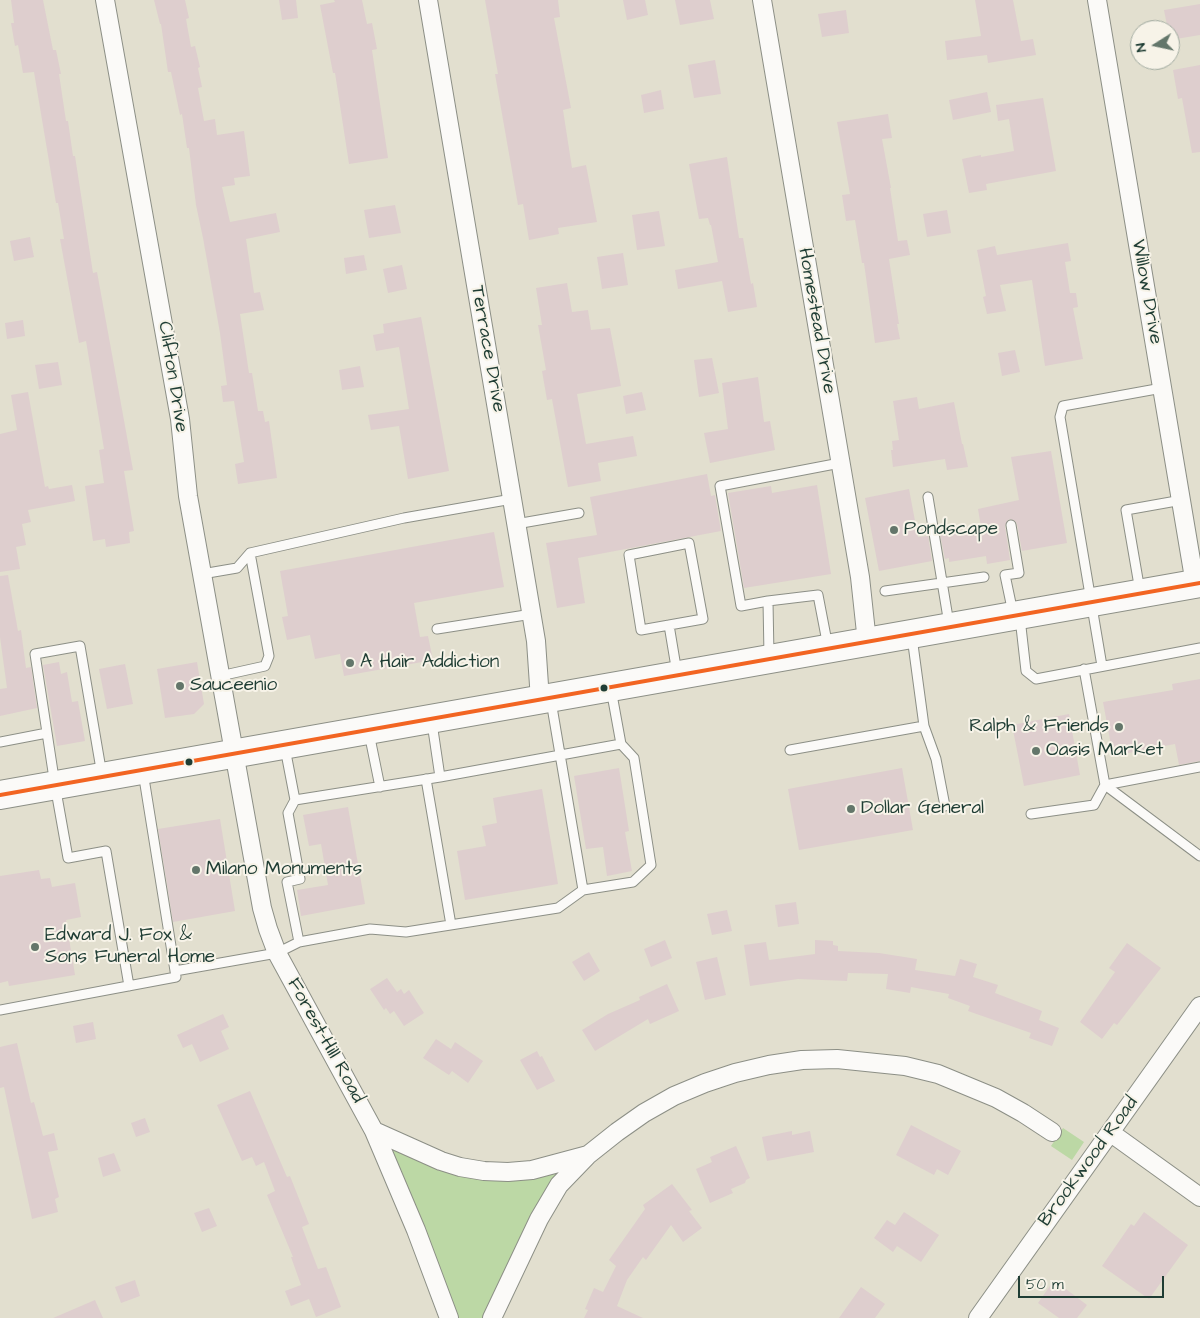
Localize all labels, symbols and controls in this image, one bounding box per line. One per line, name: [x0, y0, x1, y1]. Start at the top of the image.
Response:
north arrow: [1130, 20, 1180, 70]
text: N: [1131, 41, 1152, 53]
street label: Willow Drive: [1126, 238, 1166, 346]
street label: Homestead Drive: [792, 246, 840, 396]
street label: Terrace Drive: [465, 284, 509, 414]
street label: Clifton Drive: [152, 320, 192, 434]
place label: Pondscape: [904, 519, 998, 541]
marker: Pondscape: [888, 524, 900, 536]
place label: A Hair Addiction: [360, 652, 499, 674]
marker: A Hair Addiction: [344, 657, 356, 669]
place label: Sauceenio: [190, 675, 277, 697]
marker: Sauceenio: [174, 680, 186, 692]
unlabelled marker: [599, 683, 609, 693]
place label: Ralph & Friends: [969, 716, 1109, 738]
marker: Ralph & Friends: [1113, 721, 1125, 733]
place label: Oasis Market: [1046, 740, 1163, 762]
marker: Oasis Market: [1030, 745, 1042, 757]
unlabelled marker: [184, 757, 194, 767]
place label: Dollar General: [861, 798, 984, 820]
marker: Dollar General: [845, 803, 857, 815]
place label: Milano Monuments: [206, 859, 362, 881]
marker: Milano Monuments: [190, 864, 202, 876]
place label: Edward J. Fox & Sons Funeral Home: [45, 925, 215, 969]
marker: Edward J. Fox & Sons Funeral Home: [29, 941, 41, 953]
street label: Forest-Hill Road: [281, 975, 369, 1107]
street label: Brookwood Road: [1034, 1093, 1144, 1231]
scale bar: [1020, 1266, 1166, 1298]
text: 50 m: [1026, 1274, 1064, 1295]

